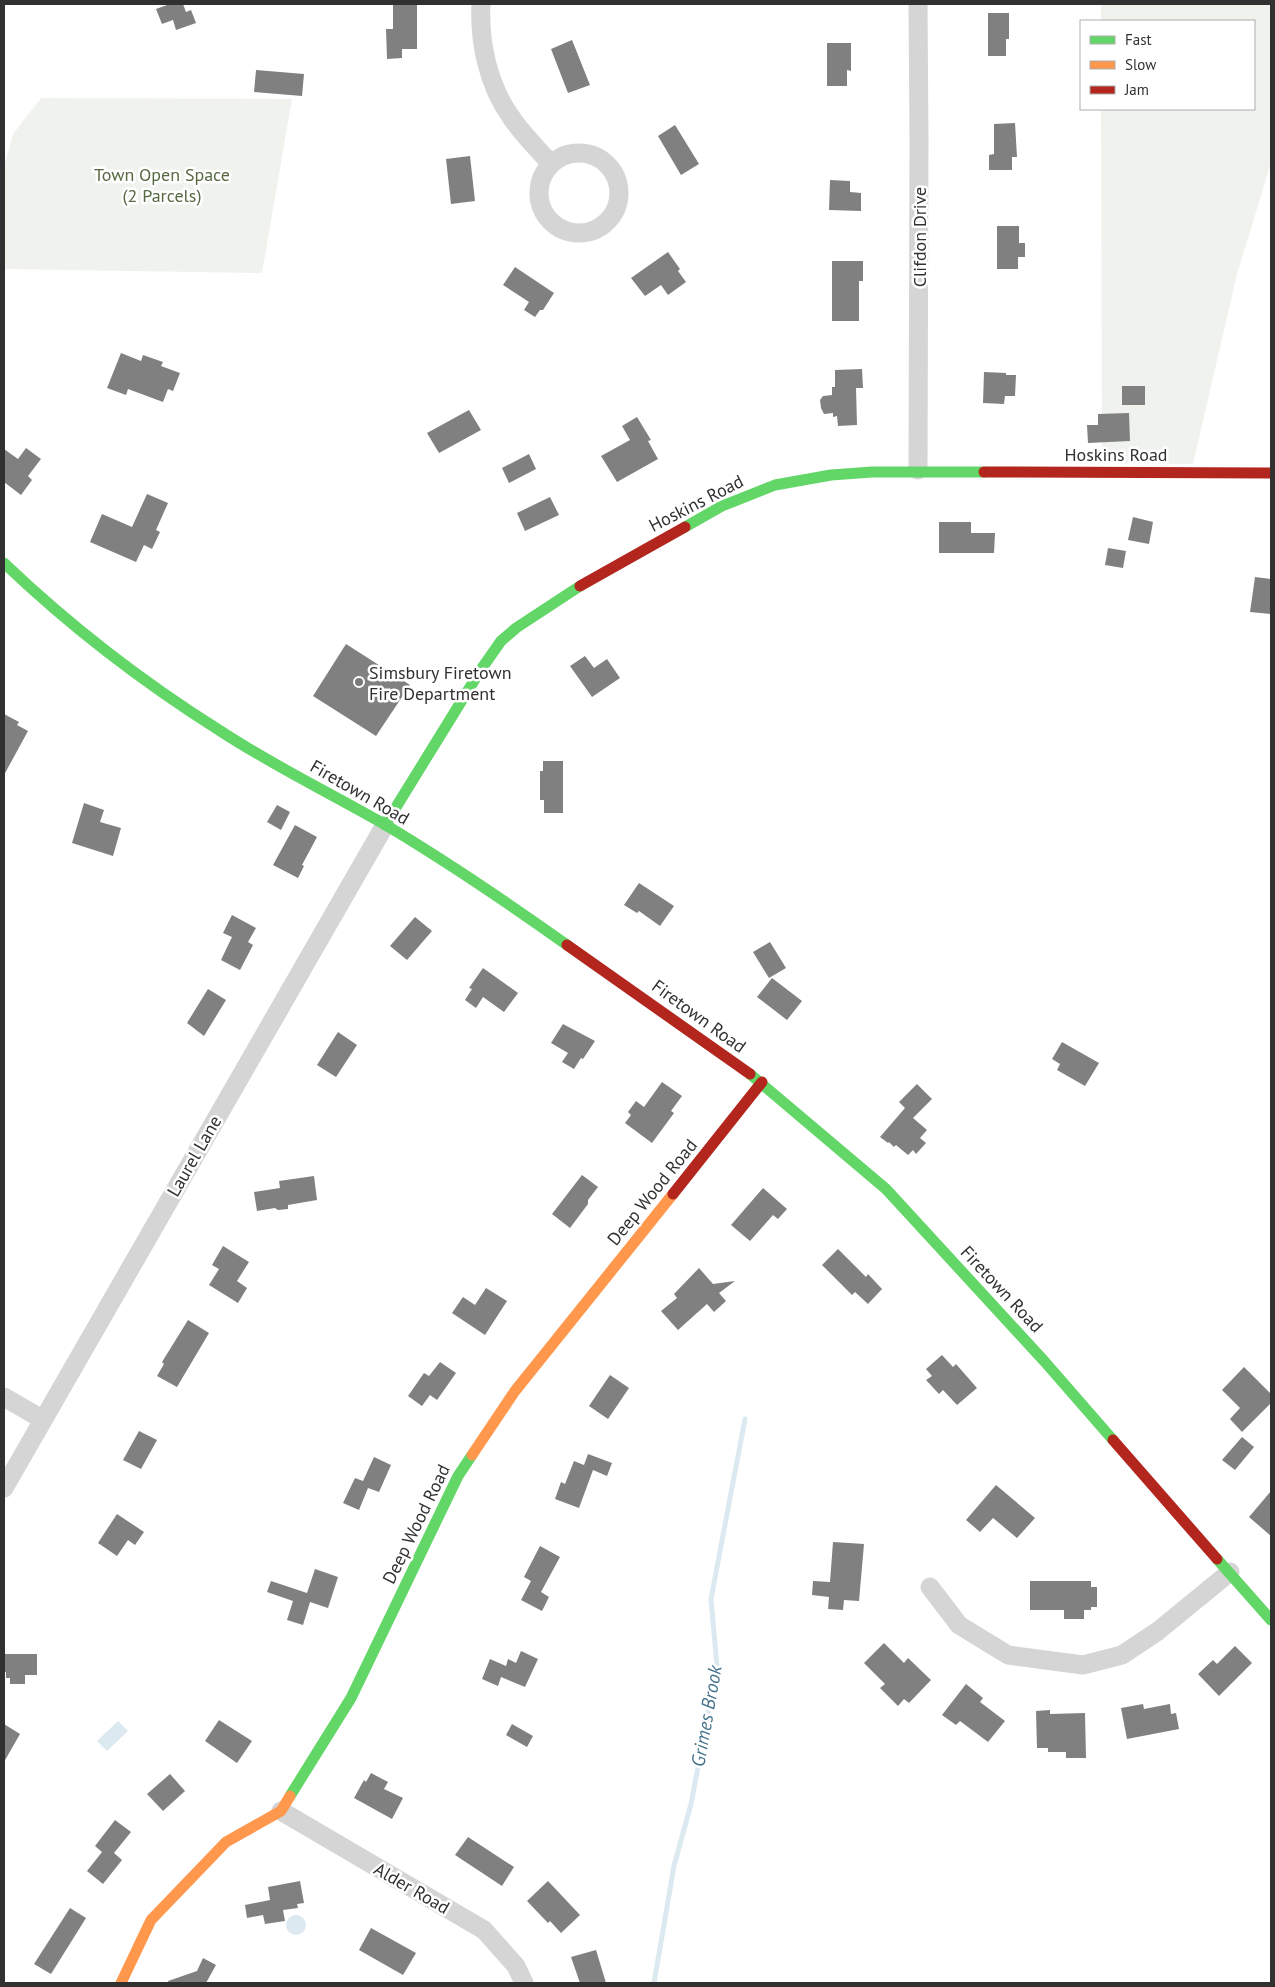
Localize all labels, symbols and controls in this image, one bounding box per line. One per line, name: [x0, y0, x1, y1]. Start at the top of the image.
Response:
legend: [1080, 20, 1255, 110]
text: Fast: [1125, 30, 1152, 49]
text: Slow: [1125, 55, 1156, 74]
text: Jam: [1124, 80, 1149, 99]
park label: Town Open Space (2 Parcels): [94, 163, 230, 207]
street label: Clifdon Drive: [908, 187, 931, 287]
street label: Hoskins Road: [1064, 443, 1168, 466]
street label: Hoskins Road: [645, 469, 747, 537]
place label: Simsbury Firetown Fire Department: [369, 661, 512, 705]
marker: Simsbury Firetown Fire Department: [353, 676, 365, 688]
street label: Firetown Road: [306, 754, 414, 830]
street label: Firetown Road: [647, 974, 751, 1058]
street label: Laurel Lane: [162, 1111, 226, 1201]
street label: Deep Wood Road: [602, 1134, 702, 1250]
street label: Firetown Road: [956, 1241, 1048, 1337]
street label: Deep Wood Road: [377, 1460, 455, 1588]
water label: Grimes Brook: [685, 1662, 727, 1768]
street label: Alder Road: [370, 1857, 454, 1919]

